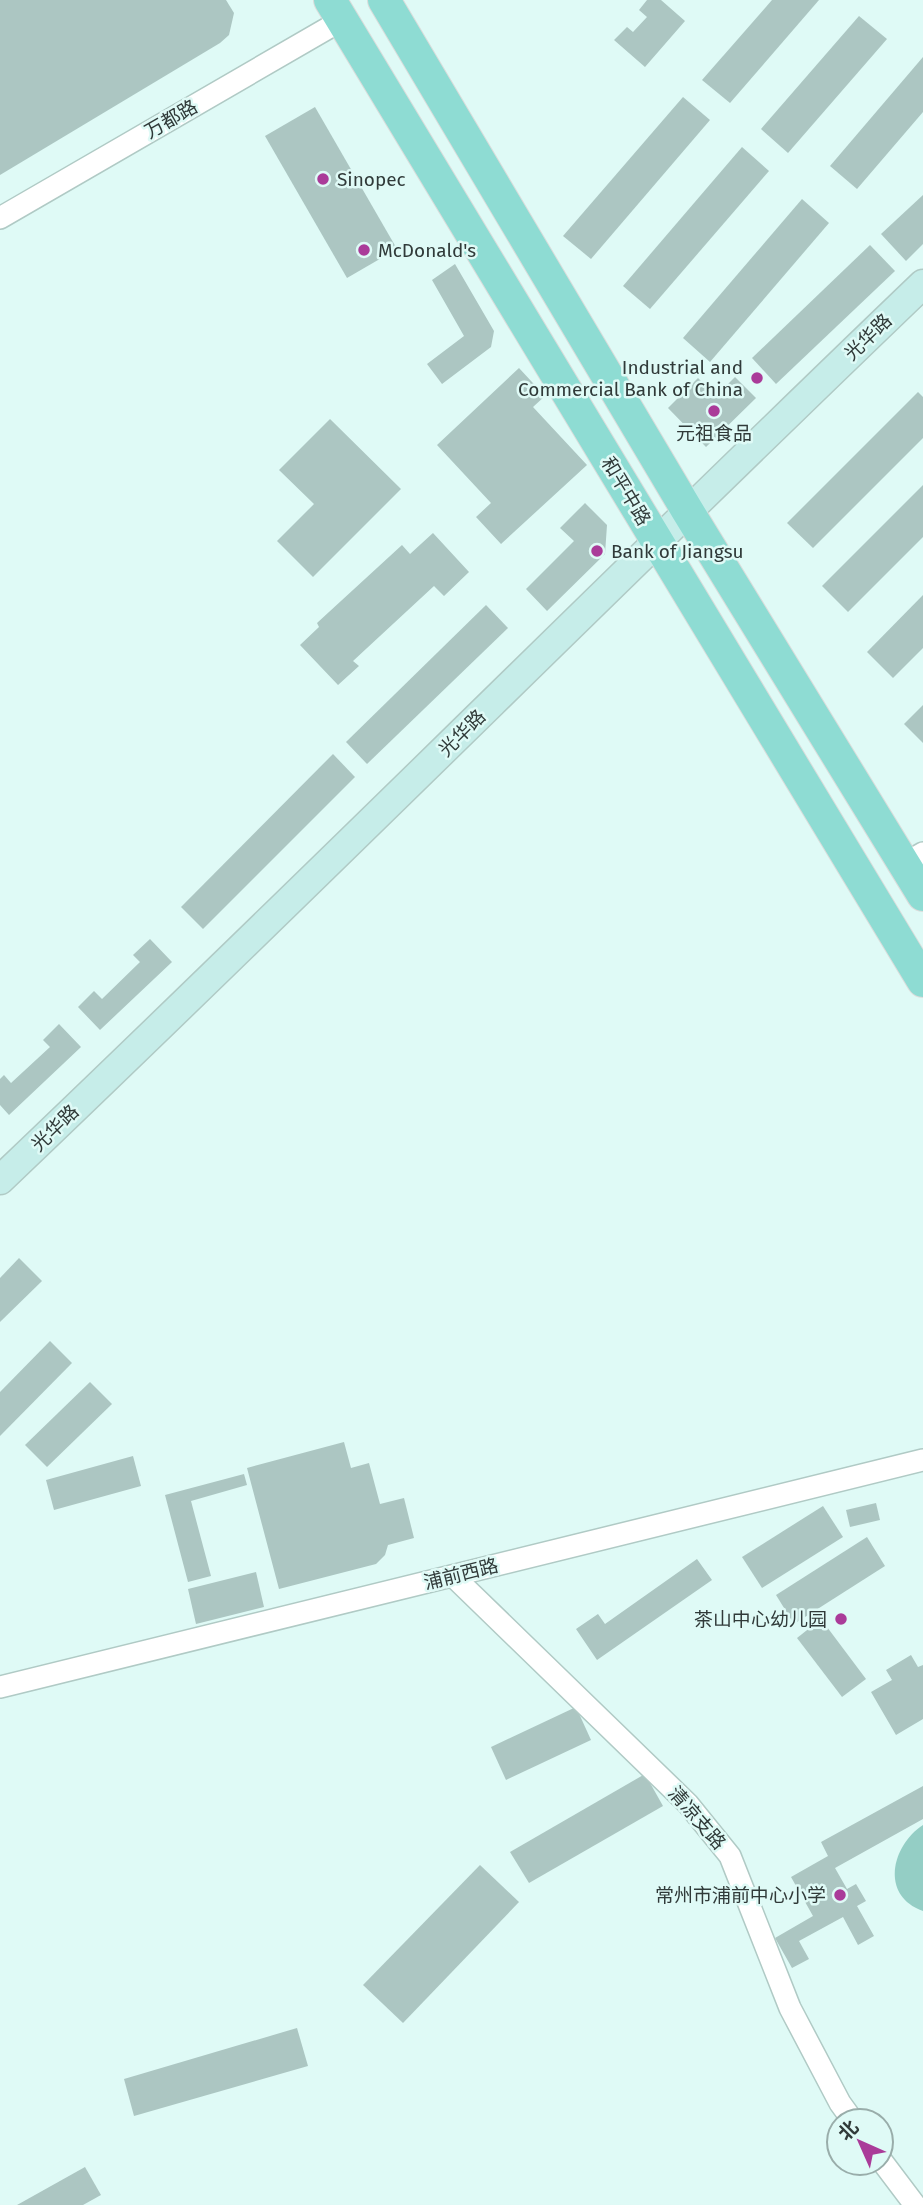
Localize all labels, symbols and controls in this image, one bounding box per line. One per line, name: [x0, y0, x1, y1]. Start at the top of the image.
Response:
street label: 万都路: [141, 95, 201, 143]
place label: Sinopec: [337, 168, 406, 191]
marker: Sinopec: [315, 171, 331, 187]
place label: McDonald's: [378, 239, 476, 262]
marker: McDonald's: [356, 242, 372, 258]
street label: 光华路: [840, 309, 896, 365]
place label: Industrial and Commercial Bank of China: [518, 356, 743, 401]
marker: Industrial and Commercial Bank of China: [749, 370, 765, 386]
marker: 元祖食品: [706, 403, 722, 419]
place label: 元祖食品: [676, 422, 752, 445]
street label: 和平中路: [597, 452, 655, 530]
place label: Bank of Jiangsu: [611, 540, 744, 563]
marker: Bank of Jiangsu: [589, 543, 605, 559]
street label: 光华路: [434, 705, 490, 761]
street label: 光华路: [27, 1100, 83, 1156]
street label: 浦前西路: [421, 1554, 501, 1594]
place label: 茶山中心幼儿园: [694, 1608, 827, 1631]
marker: 茶山中心幼儿园: [833, 1611, 849, 1627]
street label: 清凉支路: [663, 1782, 731, 1854]
place label: 常州市浦前中心小学: [655, 1884, 826, 1907]
marker: 常州市浦前中心小学: [832, 1887, 848, 1903]
north arrow: [825, 2107, 895, 2177]
text: 北: [833, 2115, 863, 2145]

